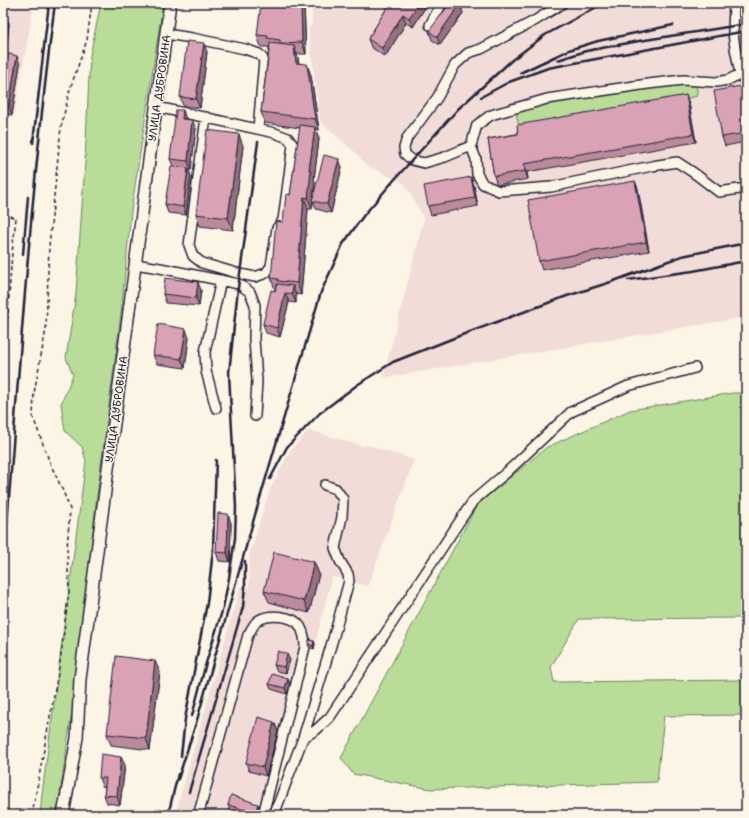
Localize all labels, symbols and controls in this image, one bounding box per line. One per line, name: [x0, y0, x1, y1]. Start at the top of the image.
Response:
street label: УЛИЦА ДУБРОВИНА: [145, 34, 174, 142]
street label: УЛИЦА ДУБРОВИНА: [102, 355, 131, 463]

